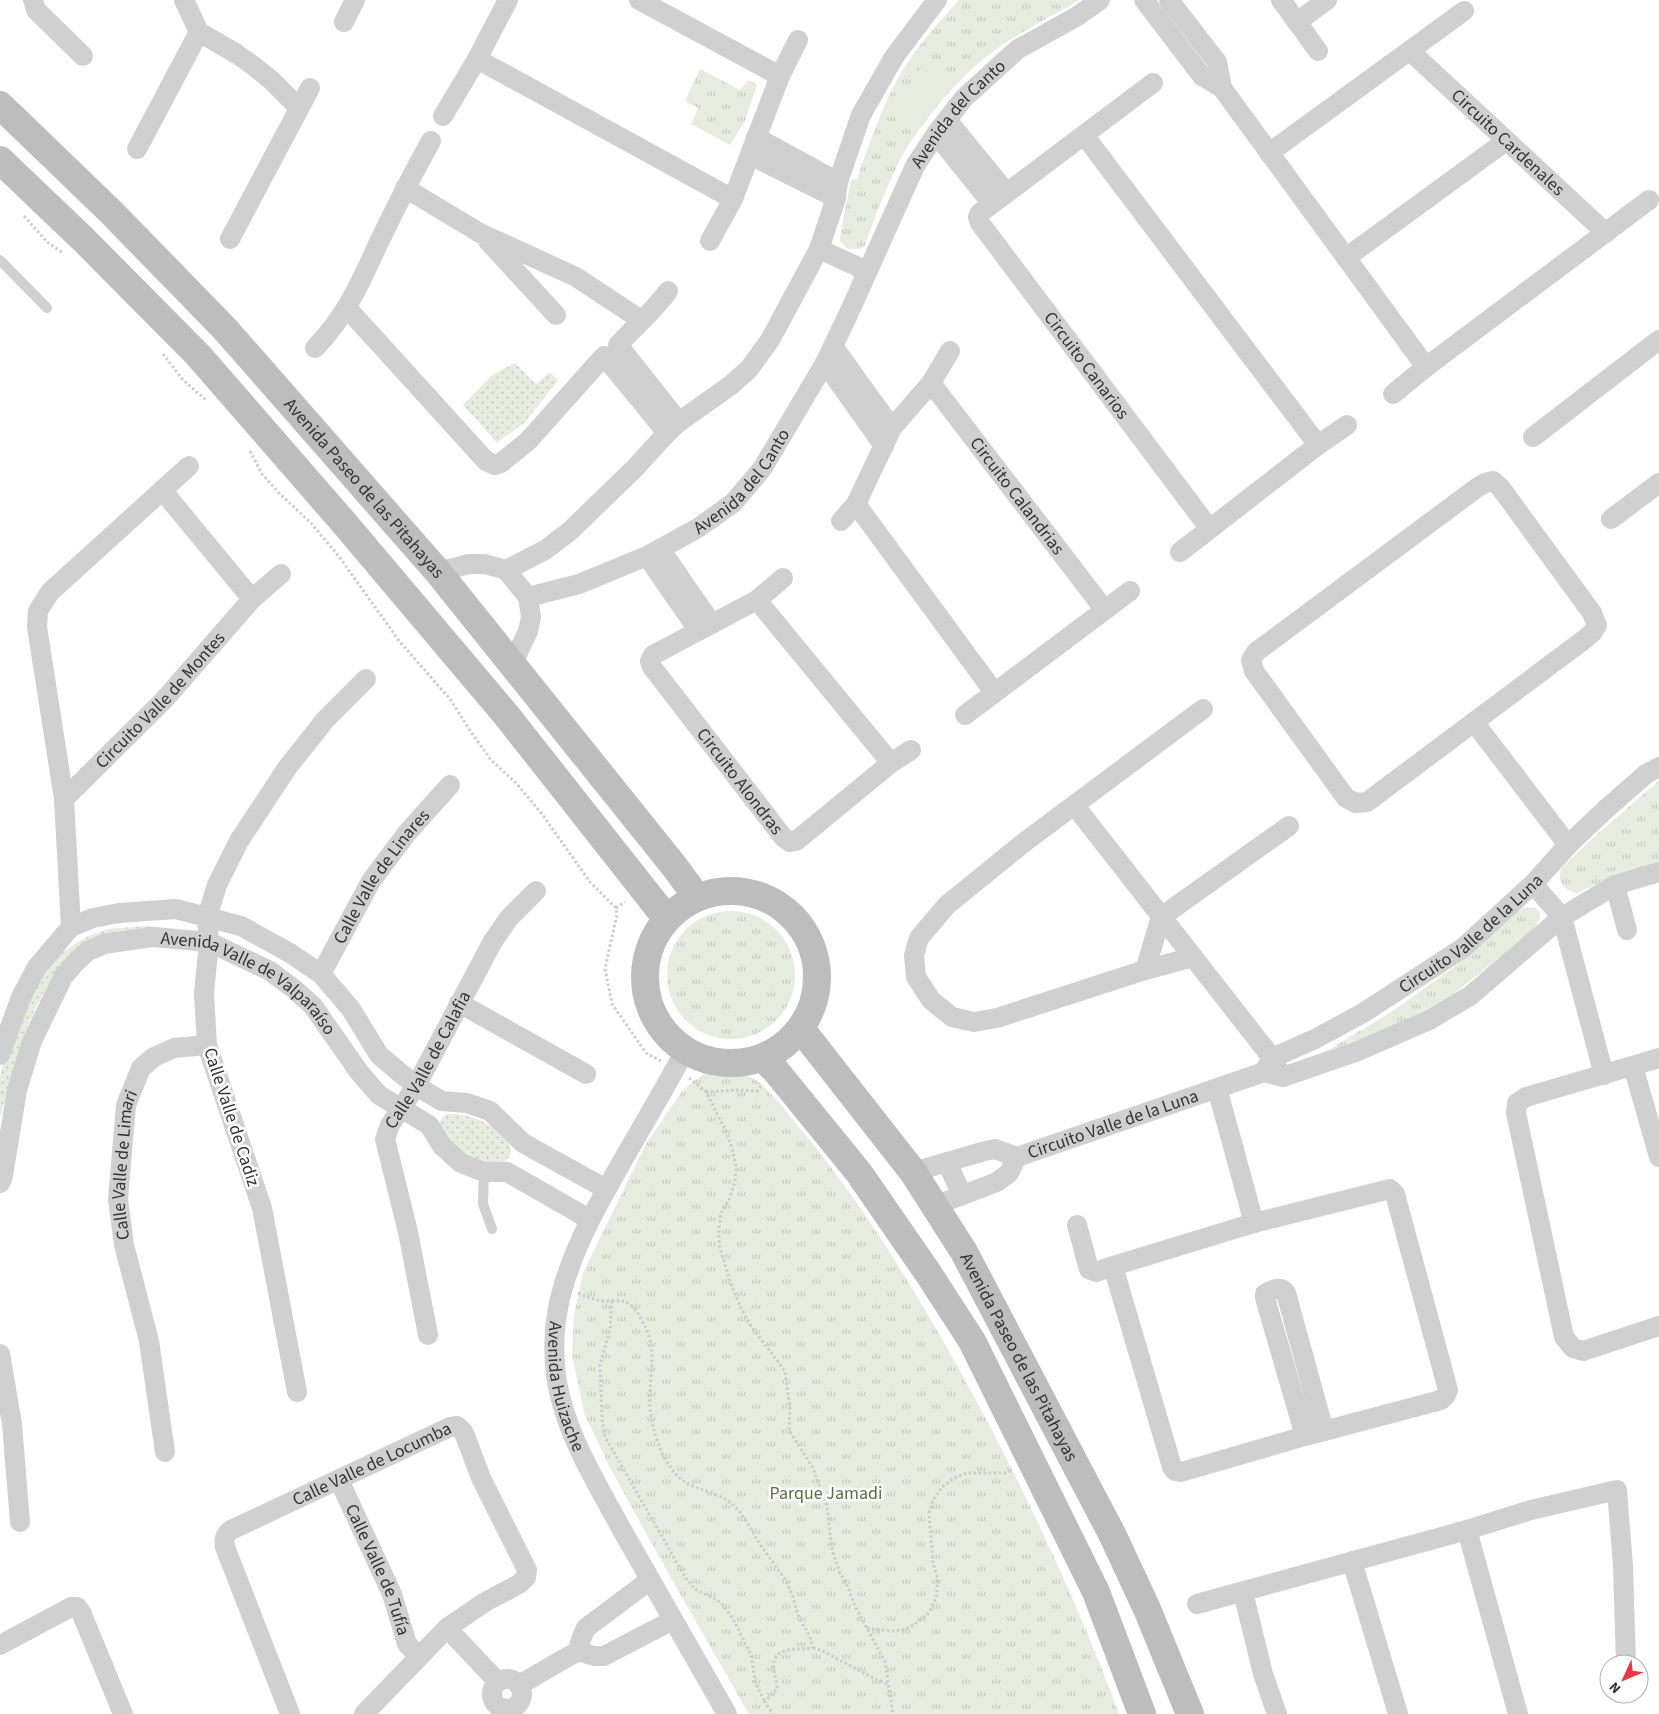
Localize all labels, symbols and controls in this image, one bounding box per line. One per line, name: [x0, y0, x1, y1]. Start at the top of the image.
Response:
street label: Avenida del Canto: [905, 54, 1011, 173]
street label: Circuito Cardenales: [1446, 83, 1570, 202]
street label: Circuito Canarios: [1038, 307, 1135, 424]
street label: Avenida Paseo de las Pitahayas: [278, 393, 450, 584]
street label: Avenida del Canto: [688, 424, 796, 540]
street label: Circuito Calandrias: [964, 432, 1070, 560]
street label: Circuito Valle de Montes: [90, 626, 231, 774]
street label: Circuito Alondras: [690, 723, 789, 840]
street label: Calle Valle de Linares: [327, 804, 436, 948]
street label: Circuito Valle de la Luna: [1394, 869, 1549, 1000]
street label: Avenida Valle de Valparaíso: [160, 926, 342, 1040]
street label: Calle Valle de Calafia: [379, 987, 477, 1134]
street label: Calle Valle de Cadiz: [197, 1045, 266, 1190]
street label: Circuito Valle de la Luna: [1024, 1083, 1202, 1165]
street label: Calle Valle de Limari: [106, 1086, 144, 1242]
street label: Avenida Paseo de las Pitahayas: [953, 1248, 1084, 1466]
street label: Avenida Huizache: [541, 1320, 591, 1456]
street label: Calle Valle de Locumba: [288, 1416, 456, 1512]
park label: Parque Jamadi: [770, 1481, 882, 1506]
street label: Calle Valle de Tufía: [339, 1500, 416, 1639]
north arrow: [1599, 1654, 1649, 1704]
text: N: [1605, 1677, 1626, 1698]

